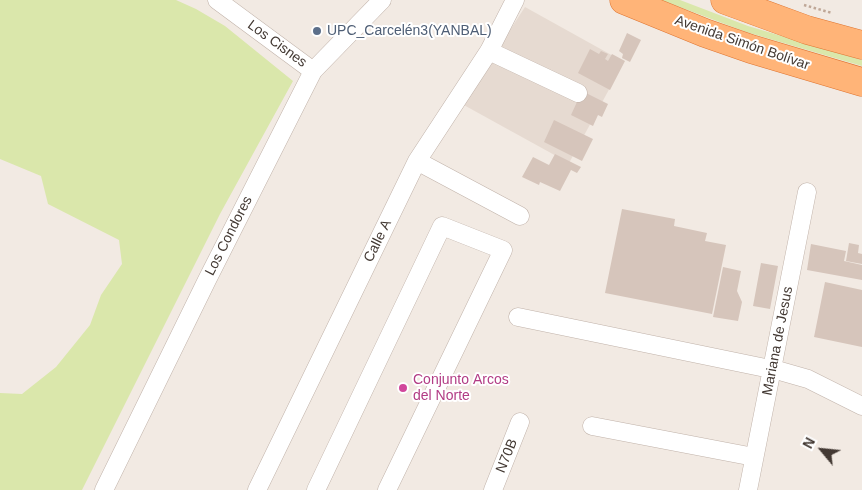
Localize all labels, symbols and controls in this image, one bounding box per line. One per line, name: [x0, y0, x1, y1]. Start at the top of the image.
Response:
street label: Avenida Simón Bolívar: [672, 12, 812, 74]
street label: Los Cisnes: [244, 17, 310, 71]
place label: UPC_Carcelén3(YANBAL): [327, 23, 492, 39]
marker: UPC_Carcelén3(YANBAL): [311, 25, 323, 37]
street label: Los Condores: [202, 193, 256, 279]
street label: Calle A: [361, 217, 395, 265]
street label: Mariana de Jesus: [759, 285, 797, 397]
place label: Conjunto Arcos del Norte: [413, 372, 509, 404]
marker: Conjunto Arcos del Norte: [397, 382, 409, 394]
north arrow: [797, 425, 847, 475]
text: N: [799, 435, 818, 451]
street label: N70B: [493, 437, 521, 475]

